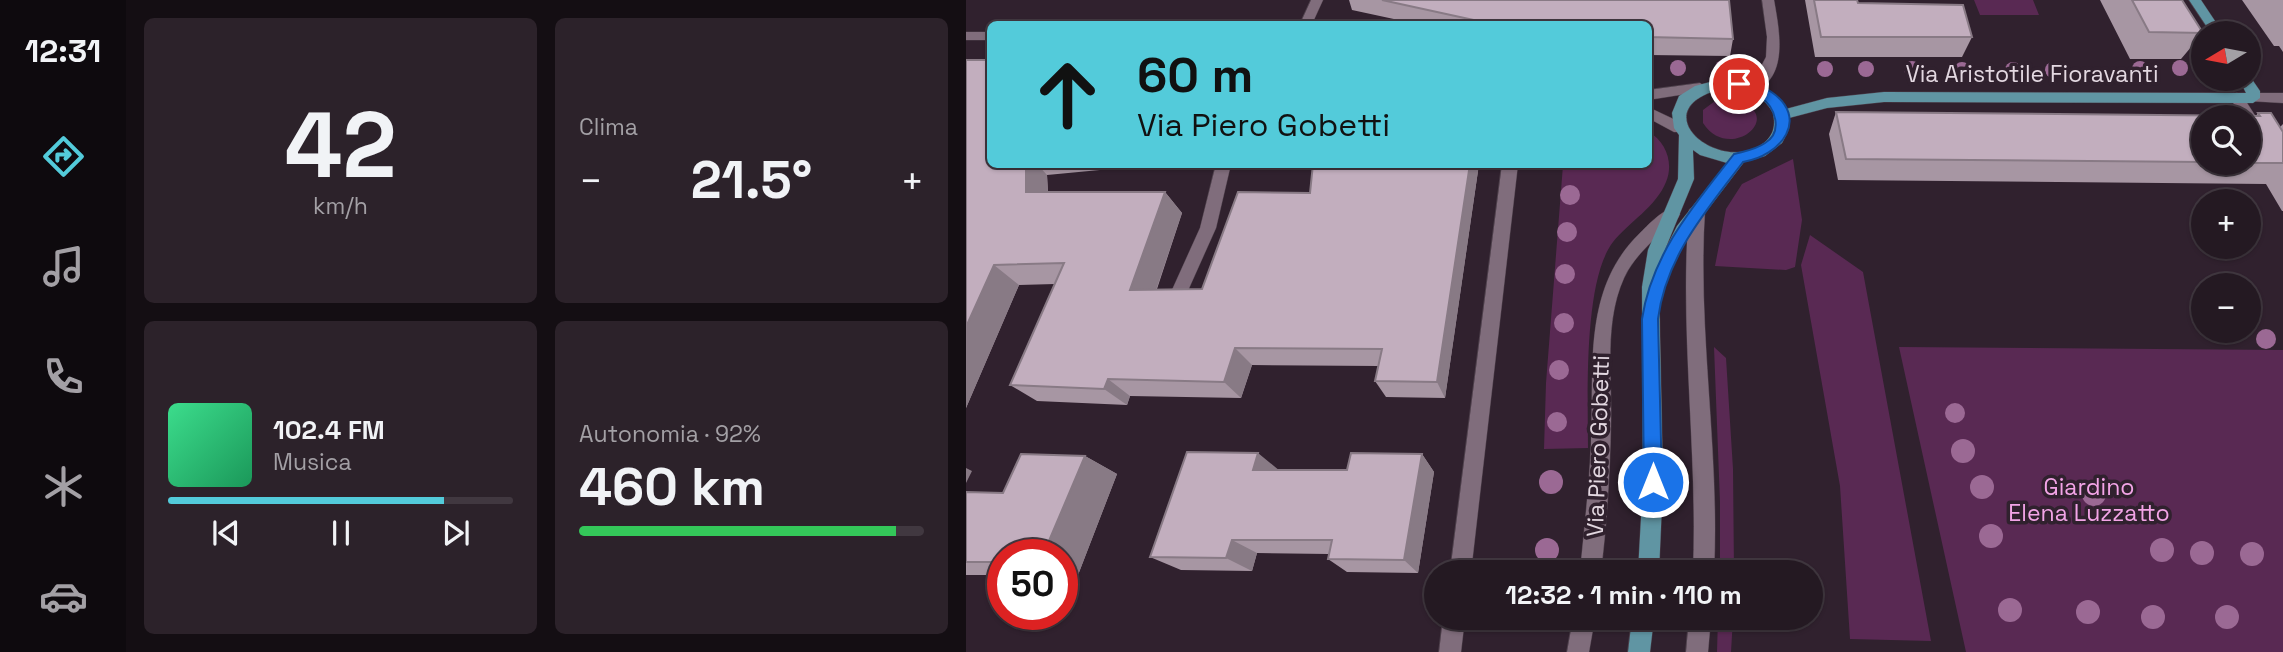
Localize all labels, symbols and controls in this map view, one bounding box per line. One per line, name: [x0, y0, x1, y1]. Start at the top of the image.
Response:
north arrow: [2191, 21, 2261, 91]
map controls: [2191, 21, 2261, 343]
text: 12:31: [25, 31, 101, 71]
text: 60 m: [1137, 44, 1253, 106]
icon: ahead: [1022, 49, 1113, 140]
pin: [1709, 54, 1769, 114]
street label: Via Aristotile Fioravanti: [1905, 59, 2159, 89]
icon: arrive: [1720, 65, 1758, 103]
text: 42: [285, 87, 396, 204]
text: Via Piero Gobetti: [1137, 105, 1390, 145]
button: search: [2191, 105, 2261, 175]
text: Clima: [579, 112, 638, 142]
icon: directions: [39, 132, 88, 181]
text: 21.5°: [691, 147, 812, 213]
text: −: [579, 157, 603, 205]
text: +: [900, 157, 924, 205]
button: +: [2191, 189, 2261, 259]
text: km/h: [313, 191, 368, 221]
icon: music: [39, 242, 88, 291]
button: −: [2191, 273, 2261, 343]
icon: phone: [39, 352, 88, 401]
street label: Via Piero Gobetti: [1580, 355, 1616, 537]
text: 102.4 FM: [273, 413, 385, 447]
text: Autonomia · 92%: [579, 419, 761, 449]
position arrow: [1616, 445, 1690, 519]
text: Musica: [273, 447, 352, 477]
text: 460 km: [579, 454, 765, 520]
icon: climate: [39, 462, 88, 511]
park label: Giardino Elena Luzzatto: [2008, 472, 2170, 528]
icon: previous: [207, 514, 245, 552]
icon: pause: [322, 514, 360, 552]
icon: next: [437, 514, 475, 552]
speed limit sign: 50: [987, 539, 1078, 630]
icon: car: [39, 572, 88, 621]
text: 12:32 · 1 min · 110 m: [1505, 578, 1742, 612]

